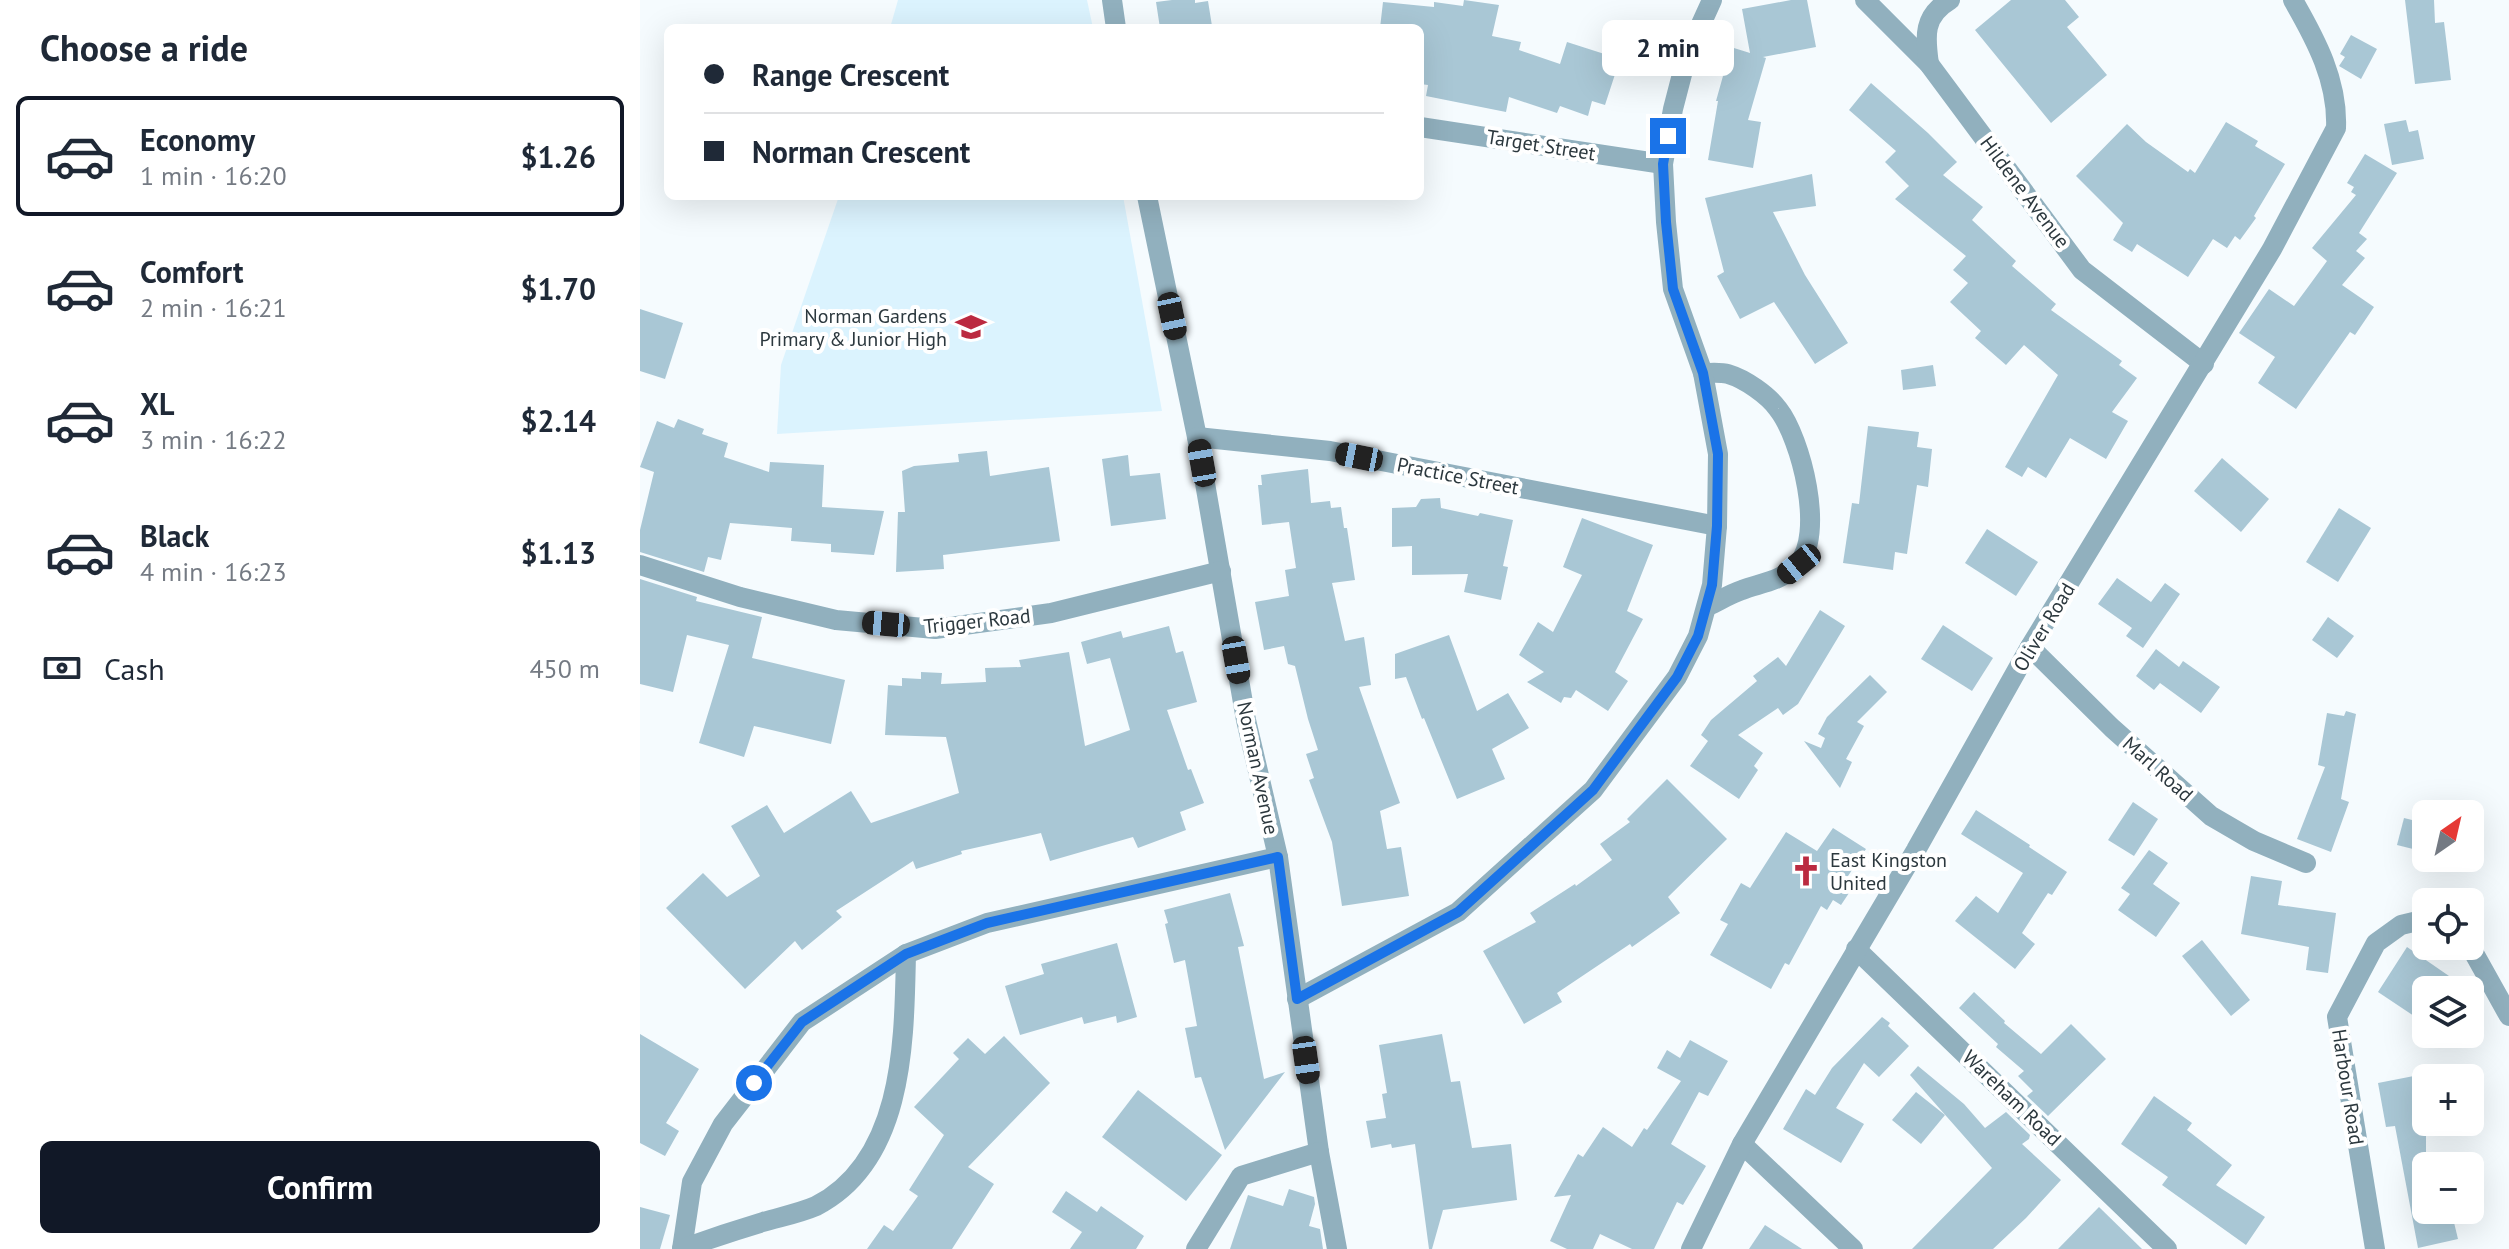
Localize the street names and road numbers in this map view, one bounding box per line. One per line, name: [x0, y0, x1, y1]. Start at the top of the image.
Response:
street label: Target Street: [1485, 124, 1597, 166]
street label: Hildene Avenue: [1974, 131, 2076, 253]
street label: Practice Street: [1395, 451, 1521, 501]
street label: Oliver Road: [2007, 578, 2081, 676]
street label: Trigger Road: [922, 602, 1032, 640]
street label: Norman Avenue: [1231, 699, 1285, 837]
street label: Marl Road: [2117, 731, 2199, 807]
street label: Harbour Road: [2326, 1027, 2370, 1147]
street label: Wareham Road: [1957, 1044, 2067, 1152]

